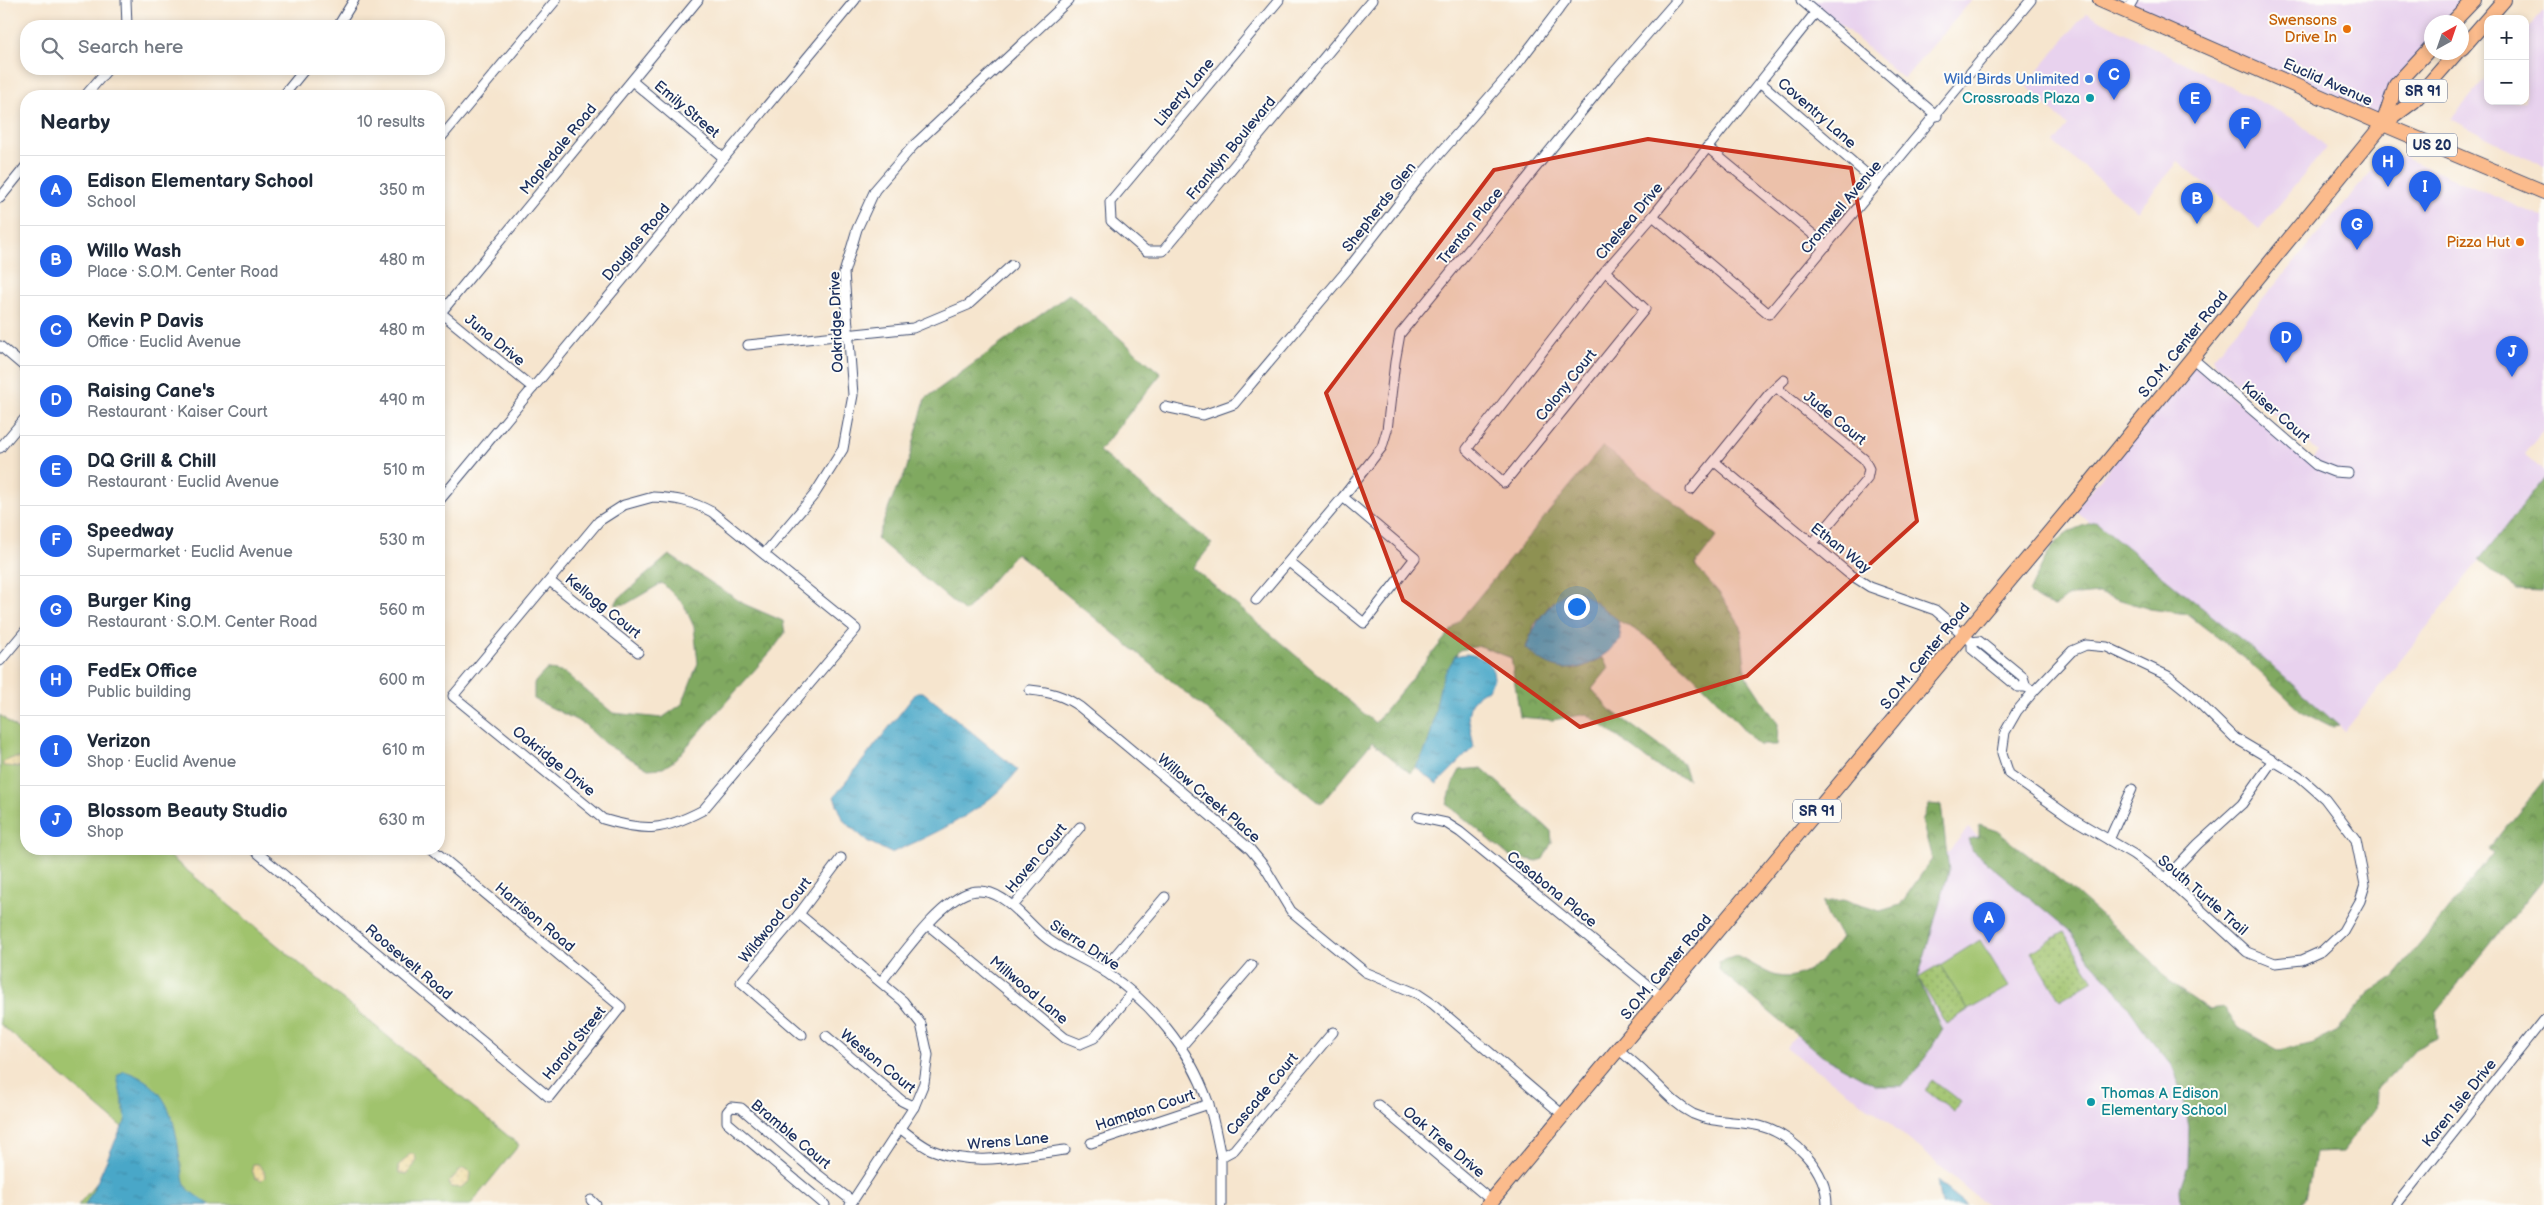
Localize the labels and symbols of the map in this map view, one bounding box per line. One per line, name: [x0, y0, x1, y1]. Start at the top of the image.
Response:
place label: Swensons Drive In: [2269, 11, 2338, 47]
north arrow: [2424, 15, 2469, 60]
marker: Swensons Drive In: [2341, 23, 2353, 35]
street label: Liberty Lane: [1150, 54, 1219, 130]
street label: Euclid Avenue: [2280, 54, 2375, 111]
pin: C: [2098, 59, 2130, 100]
place label: Wild Birds Unlimited: [1944, 70, 2079, 89]
marker: Wild Birds Unlimited: [2083, 73, 2095, 85]
street label: Coventry Lane: [1773, 74, 1860, 153]
street label: Emily Street: [650, 76, 724, 143]
road number: SR 91: [2399, 80, 2447, 102]
pin: E: [2179, 83, 2211, 124]
place label: Crossroads Plaza: [1962, 89, 2080, 108]
marker: Crossroads Plaza: [2084, 92, 2096, 104]
street label: Franklyn Boulevard: [1183, 93, 1280, 204]
street label: Mapledale Road: [516, 100, 601, 199]
pin: F: [2229, 108, 2261, 149]
road number: US 20: [2407, 134, 2457, 156]
pin: H: [2372, 146, 2404, 187]
street label: Cromwell Avenue: [1797, 157, 1886, 258]
street label: Shepherds Glen: [1338, 158, 1420, 256]
pin: I: [2409, 171, 2441, 212]
street label: Chelsea Drive: [1591, 179, 1667, 264]
pin: B: [2181, 183, 2213, 224]
street label: Trenton Place: [1433, 184, 1507, 269]
street label: Douglas Road: [598, 200, 674, 285]
pin: G: [2341, 209, 2373, 250]
place label: Pizza Hut: [2446, 233, 2510, 252]
marker: Pizza Hut: [2514, 236, 2526, 248]
street label: Oakridge Drive: [825, 271, 848, 373]
street label: S.O.M. Center Road: [2134, 287, 2232, 402]
street label: Juna Drive: [461, 310, 529, 371]
pin: D: [2270, 322, 2302, 363]
pin: J: [2496, 336, 2528, 377]
street label: Colony Court: [1532, 345, 1601, 425]
street label: Kaiser Court: [2237, 377, 2314, 448]
street label: Jude Court: [1799, 387, 1870, 450]
street label: Ethan Way: [1807, 519, 1875, 578]
street label: Kellogg Court: [561, 570, 645, 643]
your location: [1564, 594, 1590, 620]
street label: S.O.M. Center Road: [1876, 599, 1974, 714]
street label: Oakridge Drive: [508, 722, 599, 801]
street label: Willow Creek Place: [1153, 750, 1264, 847]
road number: SR 91: [1793, 799, 1841, 822]
street label: Haven Court: [1002, 819, 1071, 897]
street label: Casabona Place: [1503, 847, 1601, 932]
street label: South Turtle Trail: [2154, 851, 2252, 940]
street label: Wildwood Court: [735, 873, 816, 967]
street label: Harrison Road: [491, 878, 579, 956]
pin: A: [1973, 902, 2005, 943]
street label: S.O.M. Center Road: [1617, 911, 1716, 1024]
street label: Sierra Drive: [1046, 916, 1123, 975]
street label: Roosevelt Road: [361, 920, 456, 1004]
street label: Millwood Lane: [985, 952, 1072, 1029]
street label: Harold Street: [539, 1002, 610, 1084]
street label: Weston Court: [836, 1025, 920, 1098]
street label: Cascade Court: [1222, 1049, 1303, 1140]
street label: Karen Isle Drive: [2418, 1055, 2501, 1151]
place label: Thomas A Edison Elementary School: [2101, 1084, 2227, 1120]
street label: Hampton Court: [1093, 1085, 1198, 1135]
street label: Bramble Court: [747, 1095, 835, 1174]
marker: Thomas A Edison Elementary School: [2085, 1096, 2097, 1108]
street label: Oak Tree Drive: [1399, 1103, 1489, 1182]
street label: Wrens Lane: [967, 1128, 1050, 1155]

